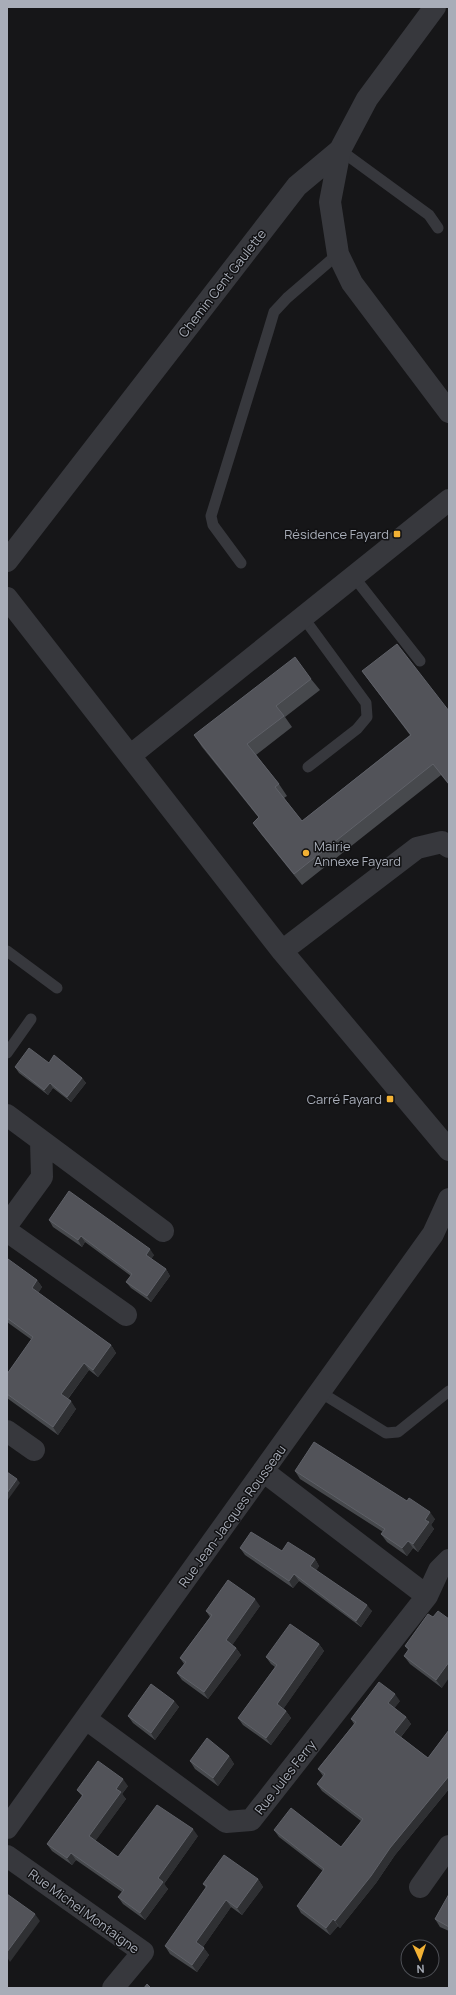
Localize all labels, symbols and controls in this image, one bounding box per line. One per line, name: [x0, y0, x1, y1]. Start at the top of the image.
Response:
street label: Chemin Cent Gaulette: [174, 225, 270, 341]
place label: Résidence Fayard: [284, 525, 389, 543]
marker: Résidence Fayard: [392, 529, 402, 539]
place label: Mairie Annexe Fayard: [314, 837, 401, 870]
marker: Mairie Annexe Fayard: [301, 848, 311, 858]
place label: Carré Fayard: [307, 1090, 382, 1108]
marker: Carré Fayard: [385, 1094, 395, 1104]
street label: Rue Jean-Jacques Rousseau: [174, 1441, 290, 1591]
street label: Rue Jules Ferry: [250, 1736, 320, 1818]
street label: Rue Michel Montaigne: [25, 1865, 143, 1958]
north arrow: [400, 1939, 440, 1979]
text: N: [416, 1962, 425, 1977]

